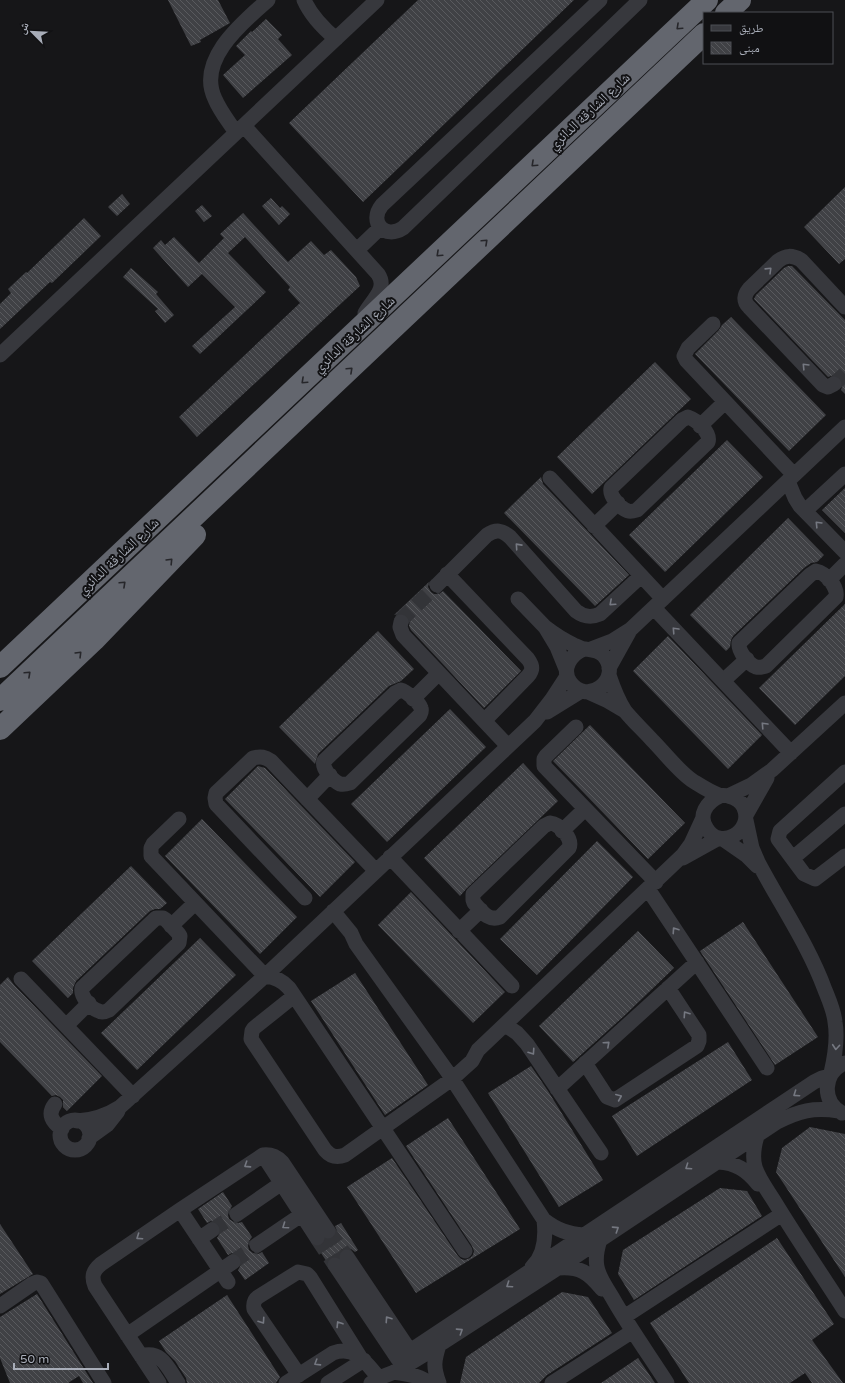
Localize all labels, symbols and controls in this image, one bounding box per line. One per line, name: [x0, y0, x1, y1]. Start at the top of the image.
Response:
north arrow: [12, 12, 52, 52]
legend: [703, 12, 833, 64]
text: ش: [15, 20, 33, 37]
text: طريق: [739, 21, 764, 35]
one-way arrow: [676, 22, 684, 30]
text: مبنى: [739, 41, 760, 55]
street label: شارع الشارقة الدائري: [545, 69, 635, 155]
one-way arrow: [531, 159, 538, 166]
one-way arrow: [480, 239, 488, 247]
one-way arrow: [436, 249, 444, 256]
one-way arrow: [764, 267, 772, 275]
street label: شارع الشارقة الدائري: [310, 292, 400, 378]
one-way arrow: [802, 363, 810, 371]
one-way arrow: [345, 367, 353, 375]
one-way arrow: [301, 377, 309, 384]
street label: شارع الشارقة الدائري: [74, 514, 164, 600]
one-way arrow: [815, 521, 823, 529]
one-way arrow: [516, 543, 523, 551]
one-way arrow: [165, 558, 173, 566]
one-way arrow: [118, 582, 126, 589]
one-way arrow: [610, 598, 617, 605]
one-way arrow: [672, 627, 680, 635]
one-way arrow: [74, 652, 82, 659]
one-way arrow: [23, 671, 31, 678]
one-way arrow: [761, 722, 769, 730]
one-way arrow: [673, 927, 680, 934]
one-way arrow: [683, 1011, 691, 1018]
one-way arrow: [602, 1042, 609, 1049]
one-way arrow: [831, 1044, 840, 1050]
one-way arrow: [527, 1048, 535, 1055]
one-way arrow: [793, 1089, 800, 1096]
one-way arrow: [615, 1093, 622, 1101]
one-way arrow: [245, 1161, 252, 1168]
one-way arrow: [685, 1162, 692, 1169]
one-way arrow: [282, 1221, 289, 1229]
one-way arrow: [612, 1227, 619, 1234]
one-way arrow: [136, 1232, 143, 1240]
one-way arrow: [506, 1280, 513, 1288]
one-way arrow: [385, 1316, 393, 1323]
one-way arrow: [257, 1317, 265, 1324]
one-way arrow: [336, 1321, 344, 1328]
one-way arrow: [456, 1328, 463, 1335]
scale bar: [14, 1345, 108, 1371]
text: 50 m: [20, 1352, 49, 1366]
one-way arrow: [314, 1359, 321, 1366]

